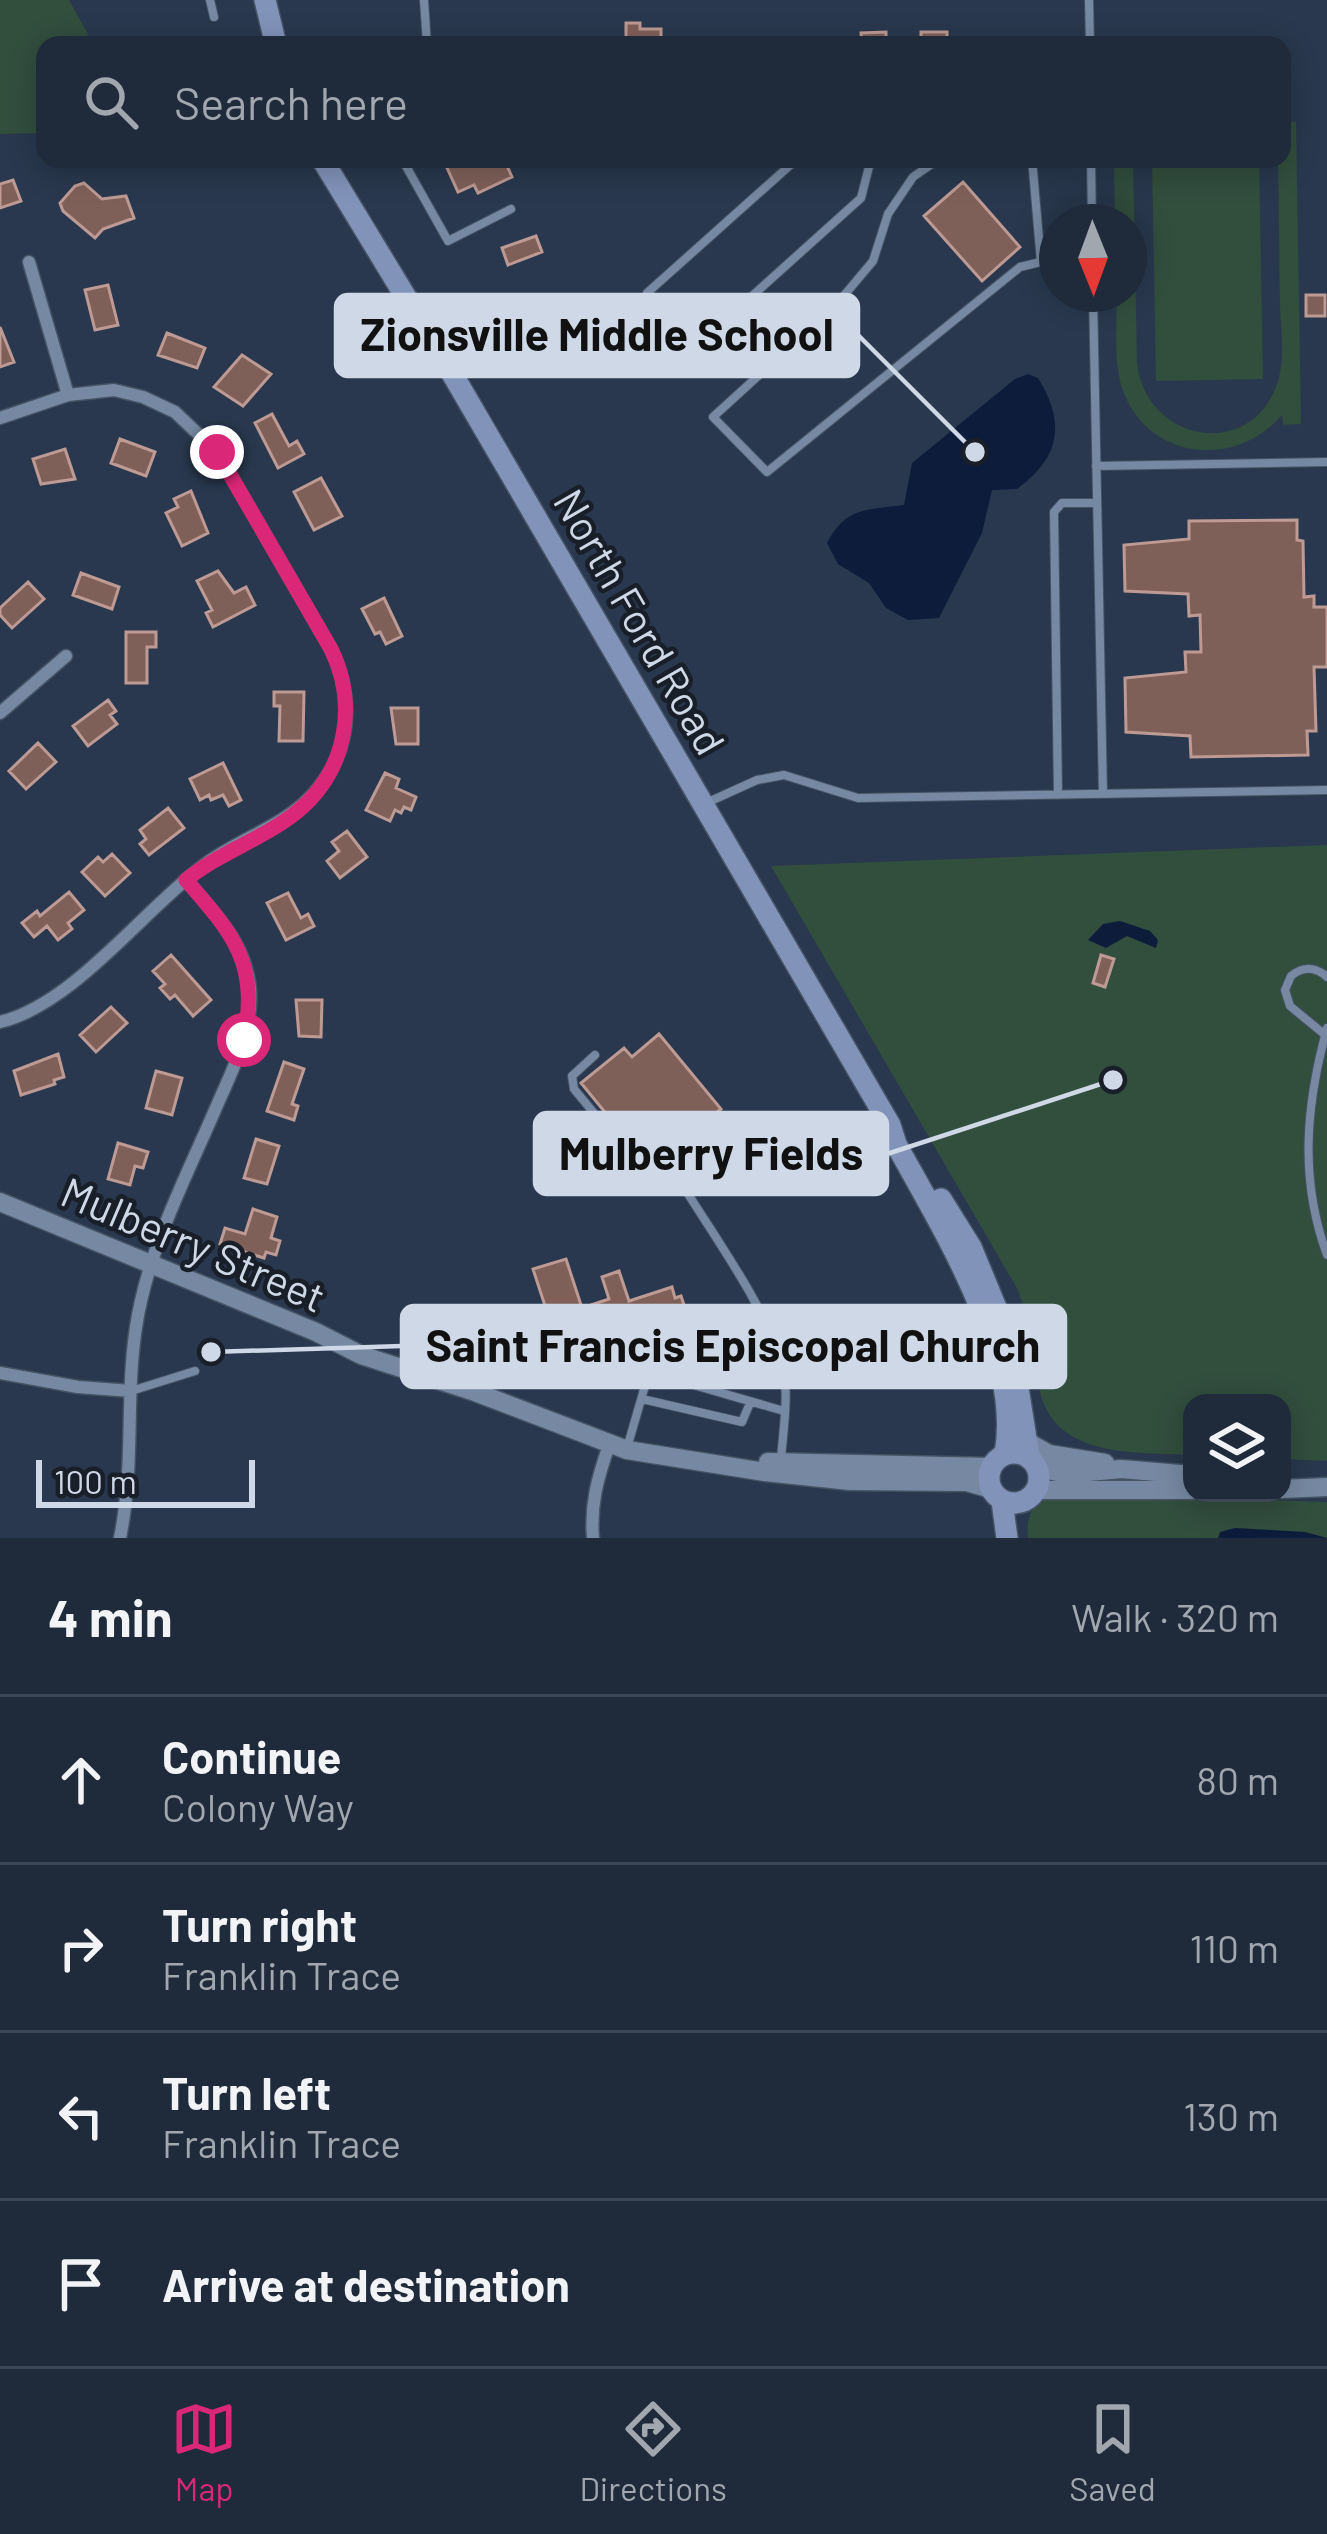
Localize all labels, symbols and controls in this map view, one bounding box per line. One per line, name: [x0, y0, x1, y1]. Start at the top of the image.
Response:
search box: [36, 36, 1291, 168]
icon: search: [78, 69, 144, 135]
text: Search here: [174, 75, 408, 129]
north arrow: [1039, 204, 1147, 312]
callout: Zionsville Middle School: [336, 295, 858, 376]
text: Zionsville Middle School: [360, 306, 834, 360]
route end: [190, 425, 244, 479]
street label: North Ford Road: [545, 480, 737, 762]
route start: [217, 1013, 271, 1067]
callout: Mulberry Fields: [535, 1113, 887, 1194]
text: Mulberry Fields: [559, 1125, 863, 1180]
street label: Mulberry Street: [54, 1165, 333, 1322]
callout: Saint Francis Episcopal Church: [402, 1306, 1065, 1387]
text: Saint Francis Episcopal Church: [426, 1317, 1040, 1371]
map controls: [1183, 1394, 1291, 1502]
button: layers: [1183, 1394, 1291, 1502]
scale bar: [36, 1454, 255, 1507]
text: 100 m: [54, 1461, 137, 1501]
text: 4 min: [48, 1586, 173, 1647]
text: Walk · 320 m: [1071, 1593, 1279, 1640]
text: Continue: [162, 1729, 341, 1783]
icon: ahead: [48, 1747, 114, 1813]
text: 80 m: [1197, 1756, 1279, 1803]
text: Colony Way: [162, 1783, 354, 1830]
text: Turn right: [162, 1897, 357, 1951]
icon: right: [48, 1915, 114, 1981]
text: 110 m: [1189, 1924, 1279, 1971]
text: Franklin Trace: [162, 1951, 401, 1998]
text: Turn left: [162, 2065, 331, 2119]
icon: left: [48, 2083, 114, 2149]
text: 130 m: [1183, 2092, 1279, 2139]
text: Franklin Trace: [162, 2119, 401, 2166]
icon: arrive: [48, 2251, 114, 2317]
text: Arrive at destination: [162, 2257, 570, 2311]
tab: Map: [171, 2396, 237, 2508]
tab: Directions: [579, 2396, 727, 2508]
tab: Saved: [1069, 2396, 1156, 2508]

